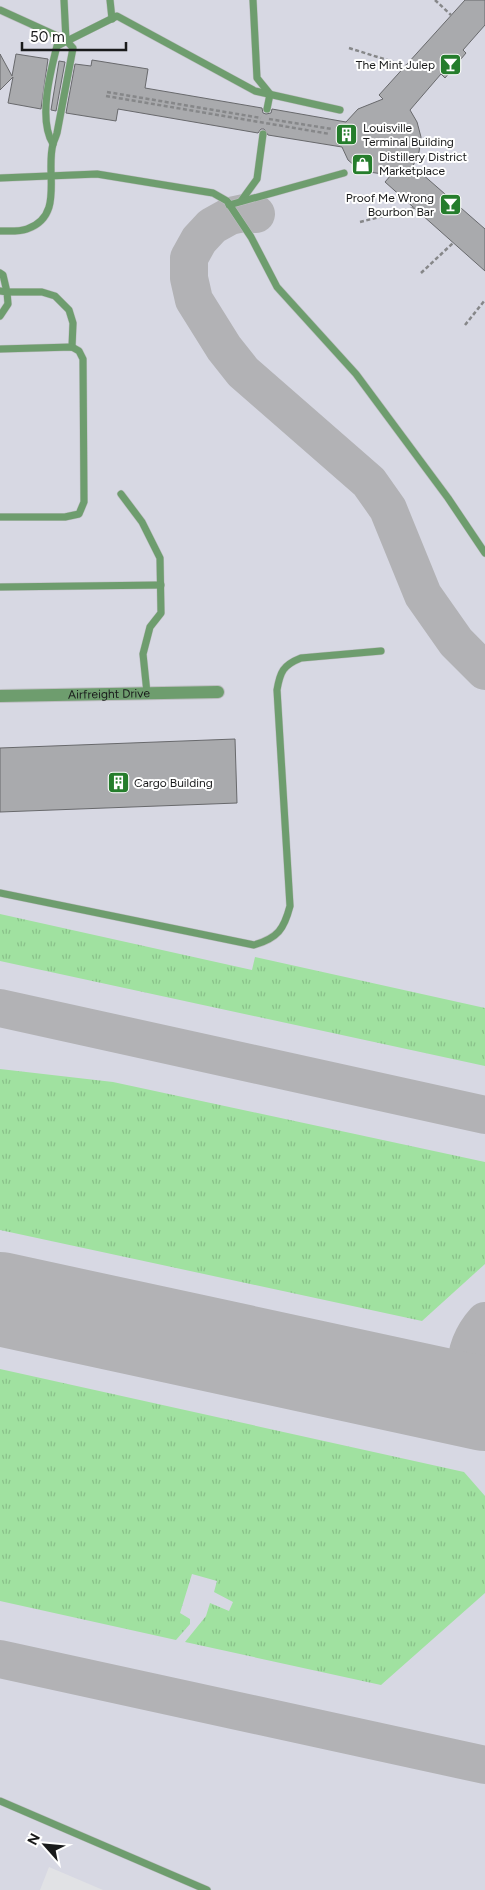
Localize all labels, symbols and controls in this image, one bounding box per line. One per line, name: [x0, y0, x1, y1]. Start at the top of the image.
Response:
scale bar: [22, 20, 126, 52]
text: 50 m: [30, 28, 65, 46]
bar icon: The Mint Julep: [439, 53, 463, 77]
place label: The Mint Julep: [356, 58, 435, 72]
place label: Louisville Terminal Building: [363, 121, 454, 149]
building icon: Louisville Terminal Building: [335, 123, 359, 147]
place label: Distillery District Marketplace: [379, 150, 468, 178]
shop icon: Distillery District Marketplace: [351, 152, 375, 176]
place label: Proof Me Wrong Bourbon Bar: [346, 191, 434, 219]
bar icon: Proof Me Wrong Bourbon Bar: [438, 193, 462, 217]
street label: Airfreight Drive: [68, 686, 150, 702]
building icon: Cargo Building: [106, 771, 130, 795]
place label: Cargo Building: [134, 776, 213, 790]
north arrow: [20, 1820, 70, 1870]
text: N: [24, 1831, 44, 1848]

